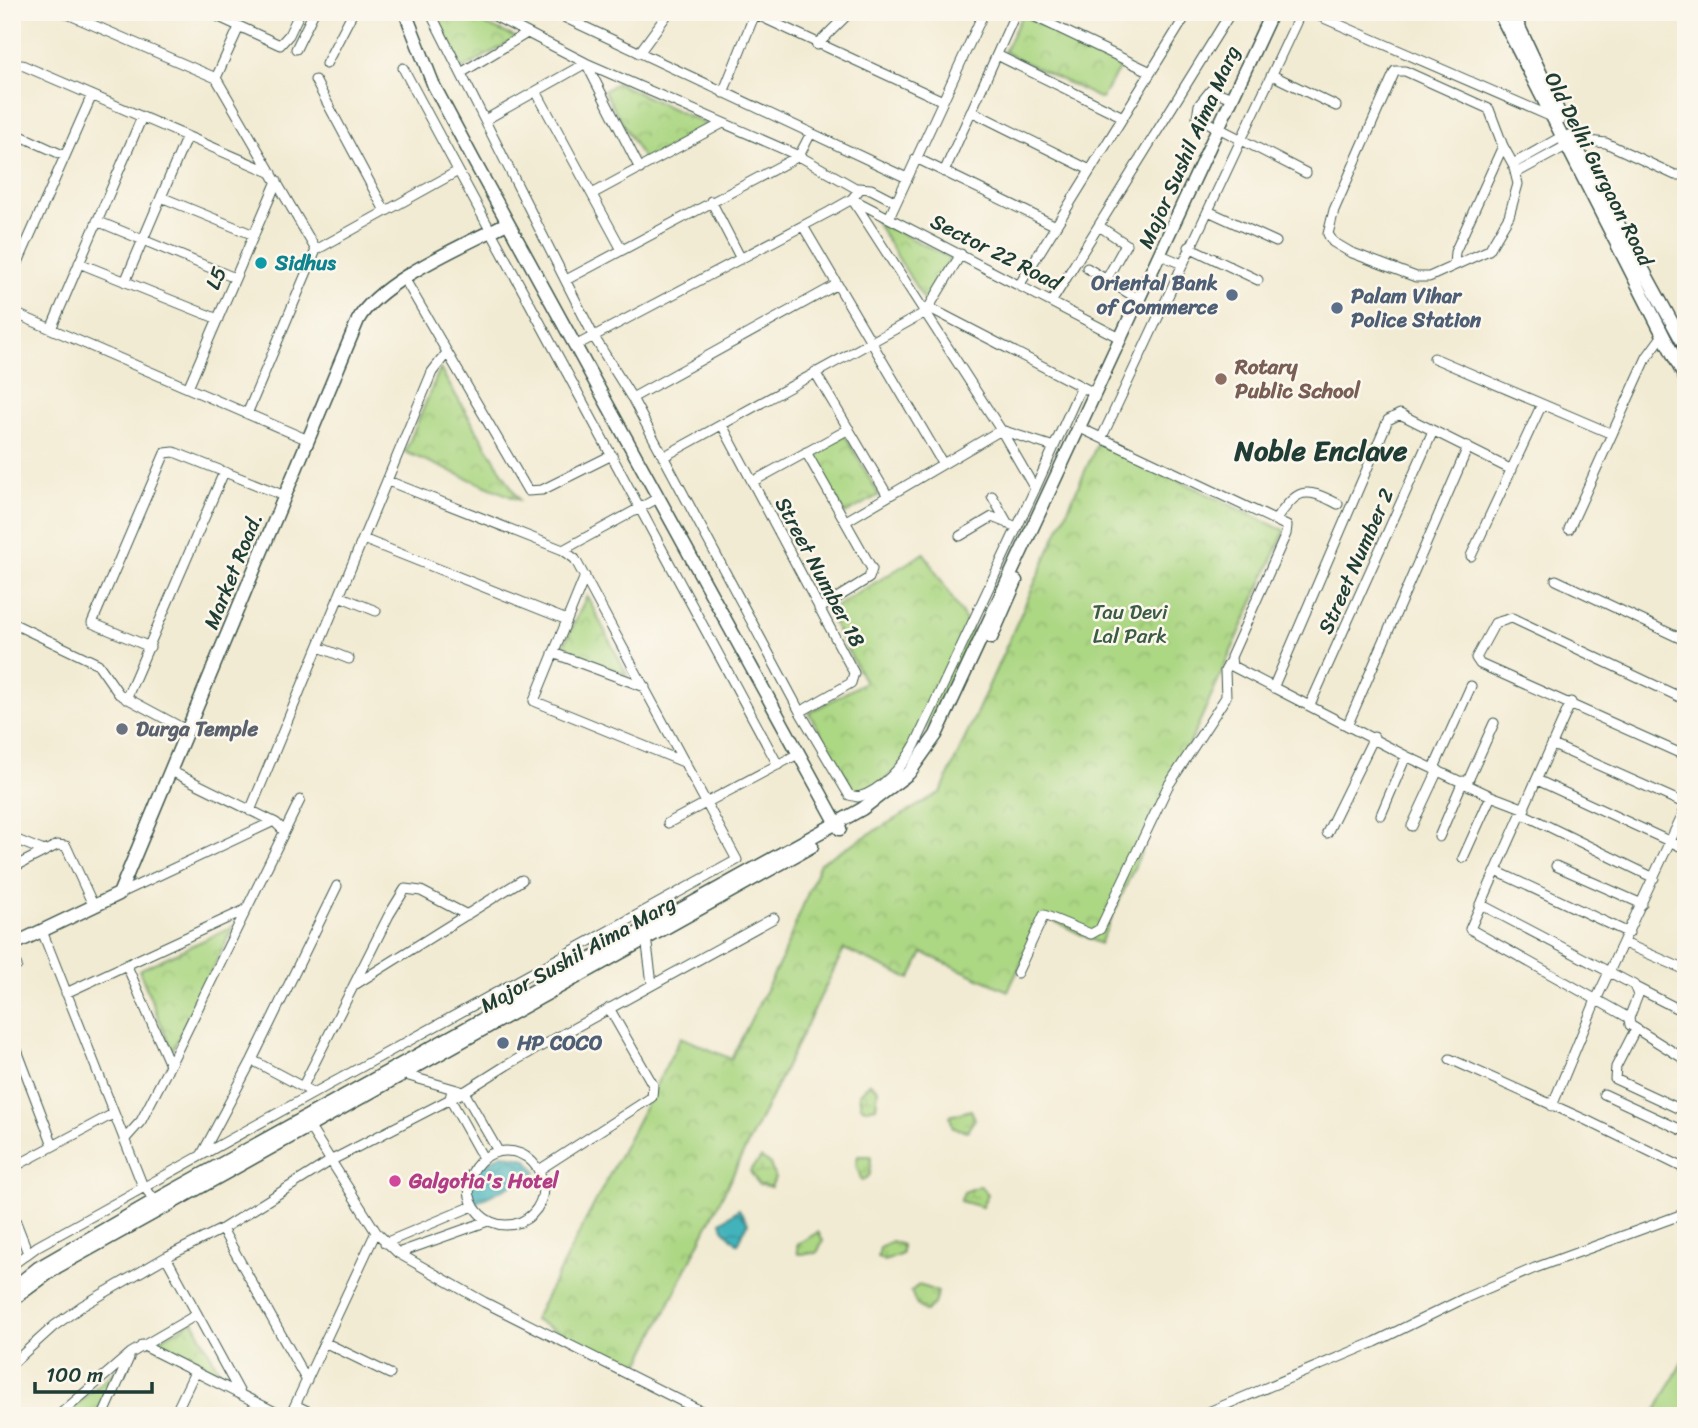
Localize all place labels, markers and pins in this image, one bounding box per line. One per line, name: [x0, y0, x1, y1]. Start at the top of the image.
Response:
place label: Sidhus: [274, 244, 336, 282]
marker: Sidhus: [253, 255, 269, 271]
place label: Oriental Bank of Commerce: [1091, 264, 1218, 326]
place label: Palam Vihar Police Station: [1351, 277, 1482, 339]
marker: Oriental Bank of Commerce: [1224, 287, 1240, 303]
marker: Palam Vihar Police Station: [1329, 300, 1345, 316]
place label: Rotary Public School: [1234, 348, 1361, 410]
marker: Rotary Public School: [1213, 371, 1229, 387]
place label: Durga Temple: [136, 710, 259, 748]
marker: Durga Temple: [114, 721, 130, 737]
place label: HP COCO: [516, 1024, 603, 1062]
marker: HP COCO: [495, 1035, 511, 1051]
place label: Galgotia's Hotel: [408, 1162, 560, 1200]
marker: Galgotia's Hotel: [387, 1173, 403, 1189]

